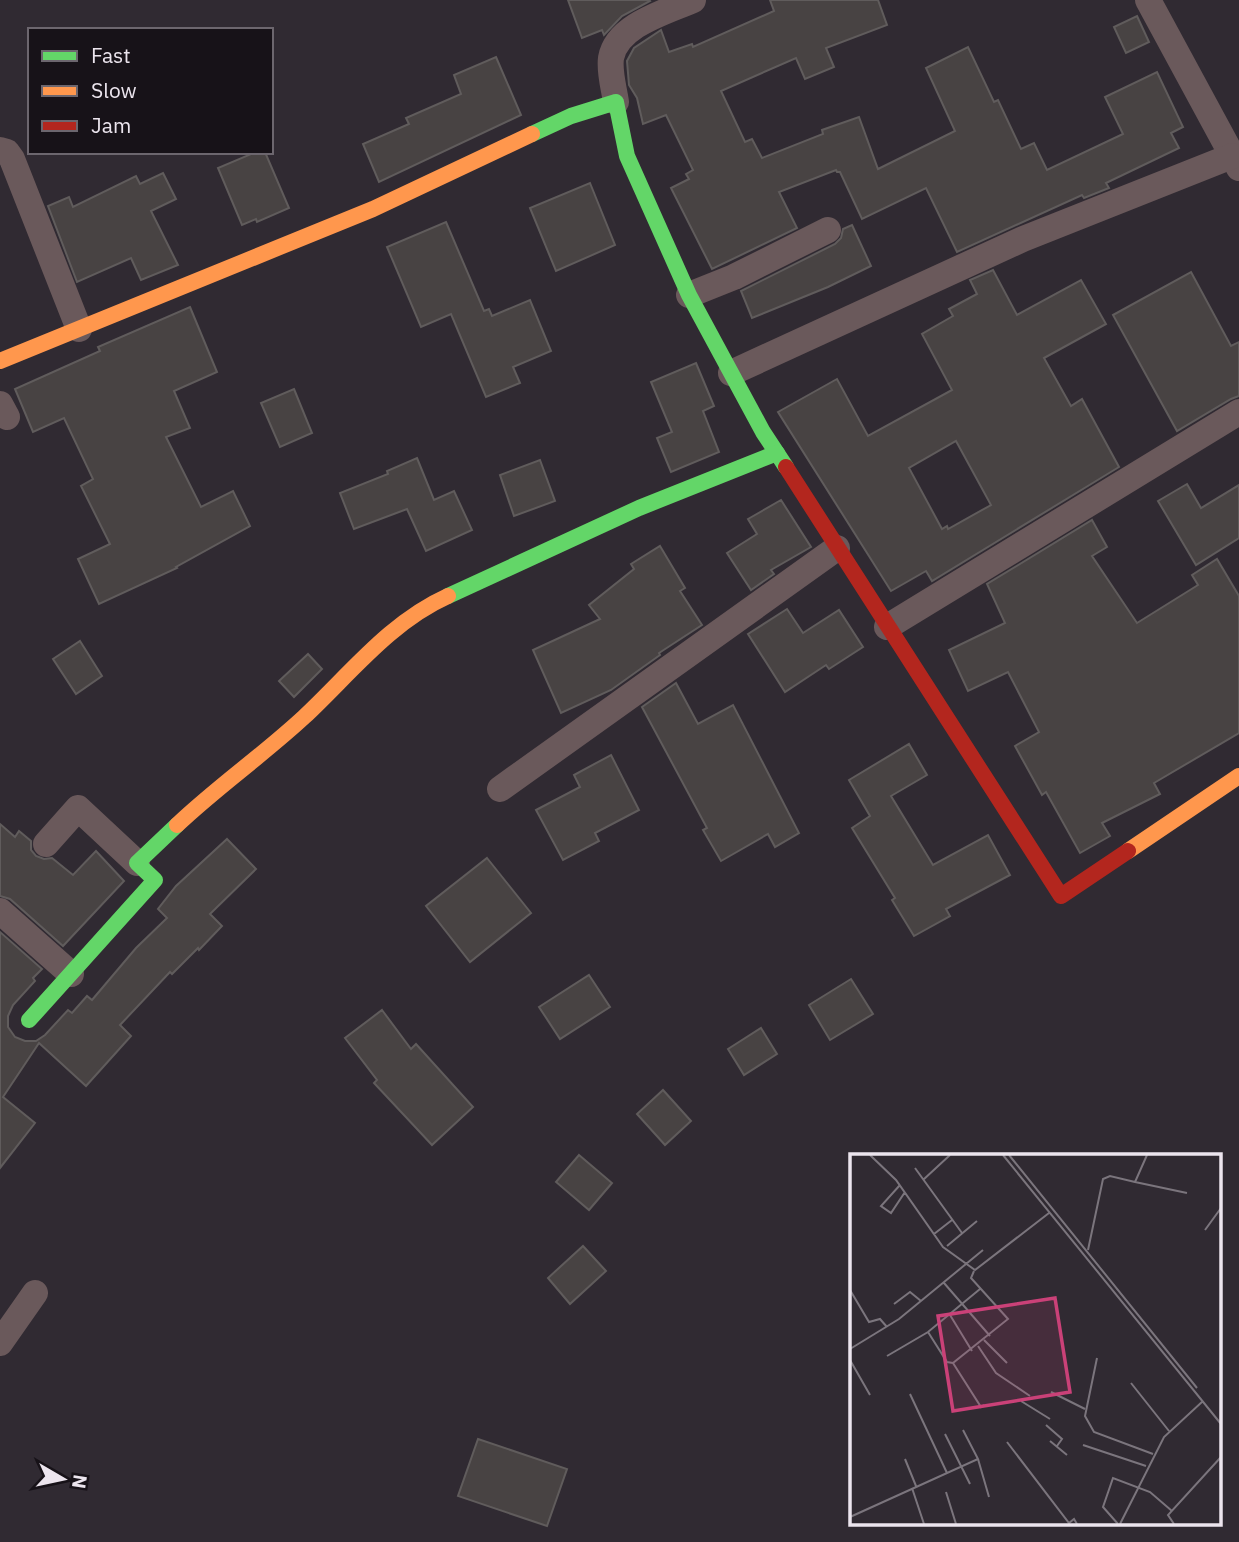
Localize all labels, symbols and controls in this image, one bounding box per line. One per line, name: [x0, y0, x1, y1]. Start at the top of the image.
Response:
legend: [28, 28, 273, 154]
text: Fast: [91, 41, 131, 69]
text: Slow: [91, 76, 137, 104]
text: Jam: [91, 111, 131, 139]
inset map: [850, 1154, 1222, 1524]
north arrow: [28, 1444, 98, 1514]
text: N: [67, 1473, 93, 1490]

